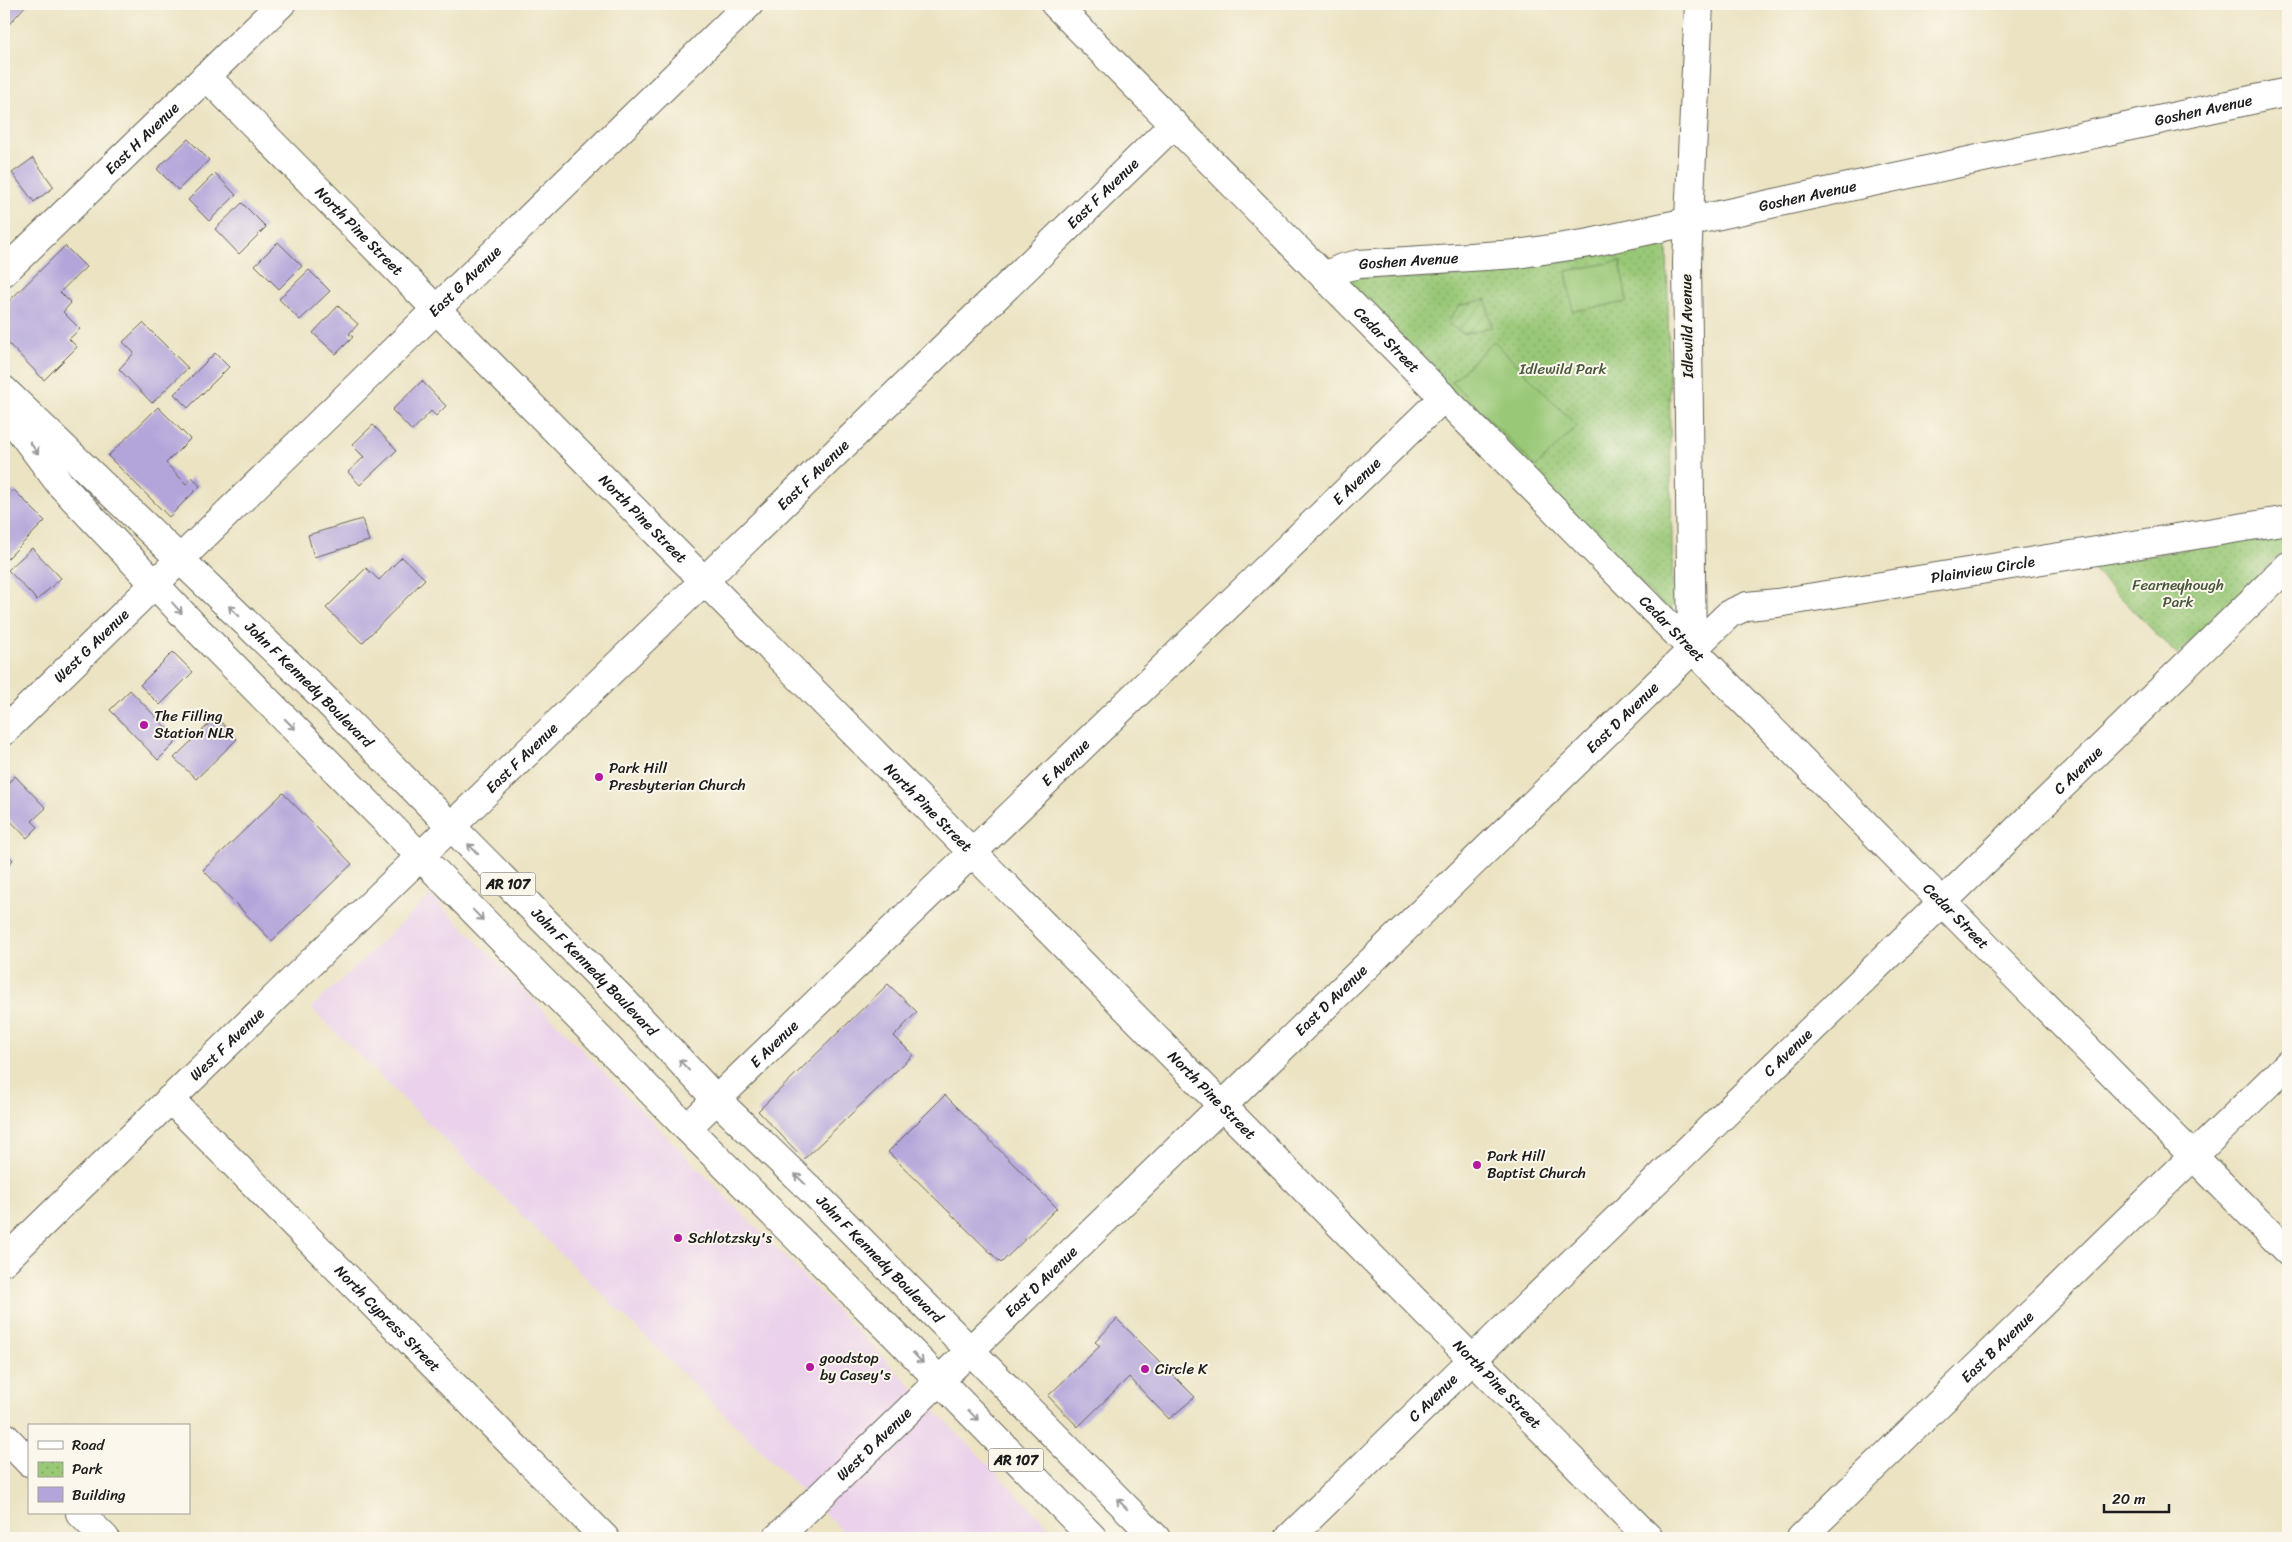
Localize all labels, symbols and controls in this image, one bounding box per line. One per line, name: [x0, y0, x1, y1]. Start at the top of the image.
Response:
street label: Goshen Avenue: [2152, 87, 2255, 134]
street label: East H Avenue: [99, 96, 185, 181]
street label: East F Avenue: [1060, 152, 1145, 235]
street label: Goshen Avenue: [1756, 173, 1859, 219]
street label: North Pine Street: [309, 180, 410, 282]
street label: East G Avenue: [422, 239, 508, 324]
street label: Goshen Avenue: [1358, 245, 1459, 277]
street label: Idlewild Avenue: [1673, 273, 1701, 379]
street label: Cedar Street: [1347, 300, 1426, 380]
park label: Idlewild Park: [1518, 356, 1608, 382]
street label: East F Avenue: [770, 433, 855, 517]
one-way arrow: [28, 441, 39, 454]
street label: E Avenue: [1326, 451, 1387, 512]
street label: North Pine Street: [592, 468, 694, 570]
street label: Plainview Circle: [1929, 548, 2037, 591]
park label: Fearneyhough Park: [2132, 572, 2224, 615]
street label: Cedar Street: [1633, 589, 1712, 669]
one-way arrow: [171, 601, 183, 614]
street label: West G Avenue: [47, 602, 135, 689]
one-way arrow: [227, 605, 240, 617]
street label: John F Kennedy Boulevard: [238, 614, 380, 755]
street label: East D Avenue: [1580, 675, 1665, 760]
place label: The Filling Station NLR: [154, 703, 234, 746]
street label: East F Avenue: [479, 716, 564, 800]
one-way arrow: [284, 718, 296, 730]
marker: The Filling Station NLR: [138, 719, 150, 731]
street label: E Avenue: [1035, 732, 1096, 793]
street label: C Avenue: [2047, 740, 2109, 801]
place label: Park Hill Presbyterian Church: [609, 755, 746, 798]
street label: North Pine Street: [878, 757, 979, 859]
marker: Park Hill Presbyterian Church: [593, 771, 605, 783]
one-way arrow: [467, 843, 479, 855]
road number: AR 107: [480, 872, 536, 896]
street label: Cedar Street: [1917, 876, 1996, 956]
street label: John F Kennedy Boulevard: [524, 900, 665, 1043]
one-way arrow: [472, 909, 484, 921]
street label: East D Avenue: [1288, 958, 1374, 1042]
street label: West F Avenue: [183, 1001, 271, 1087]
street label: E Avenue: [743, 1014, 805, 1074]
street label: C Avenue: [1757, 1022, 1819, 1083]
street label: North Pine Street: [1161, 1044, 1263, 1146]
one-way arrow: [678, 1059, 690, 1072]
place label: Park Hill Baptist Church: [1487, 1143, 1586, 1186]
marker: Park Hill Baptist Church: [1471, 1159, 1483, 1171]
one-way arrow: [794, 1173, 806, 1185]
street label: John F Kennedy Boulevard: [809, 1188, 950, 1330]
place label: Schlotzsky's: [688, 1225, 773, 1251]
marker: Schlotzsky's: [672, 1232, 684, 1244]
street label: East D Avenue: [998, 1240, 1084, 1324]
street label: North Cypress Street: [328, 1259, 447, 1379]
street label: East B Avenue: [1954, 1305, 2040, 1389]
street label: North Pine Street: [1447, 1333, 1548, 1435]
place label: goodstop by Casey's: [819, 1345, 891, 1388]
one-way arrow: [912, 1352, 924, 1364]
place label: Circle K: [1155, 1356, 1208, 1382]
marker: goodstop by Casey's: [804, 1361, 816, 1373]
marker: Circle K: [1139, 1363, 1151, 1375]
street label: C Avenue: [1402, 1367, 1464, 1428]
street label: West D Avenue: [830, 1401, 918, 1487]
one-way arrow: [967, 1409, 979, 1421]
legend: [28, 1424, 190, 1514]
text: Road: [72, 1432, 105, 1458]
road number: AR 107: [988, 1448, 1044, 1472]
text: Park: [72, 1456, 103, 1482]
text: Building: [72, 1482, 126, 1508]
scale bar: [2104, 1482, 2170, 1514]
text: 20 m: [2112, 1486, 2146, 1512]
one-way arrow: [1116, 1497, 1128, 1510]

